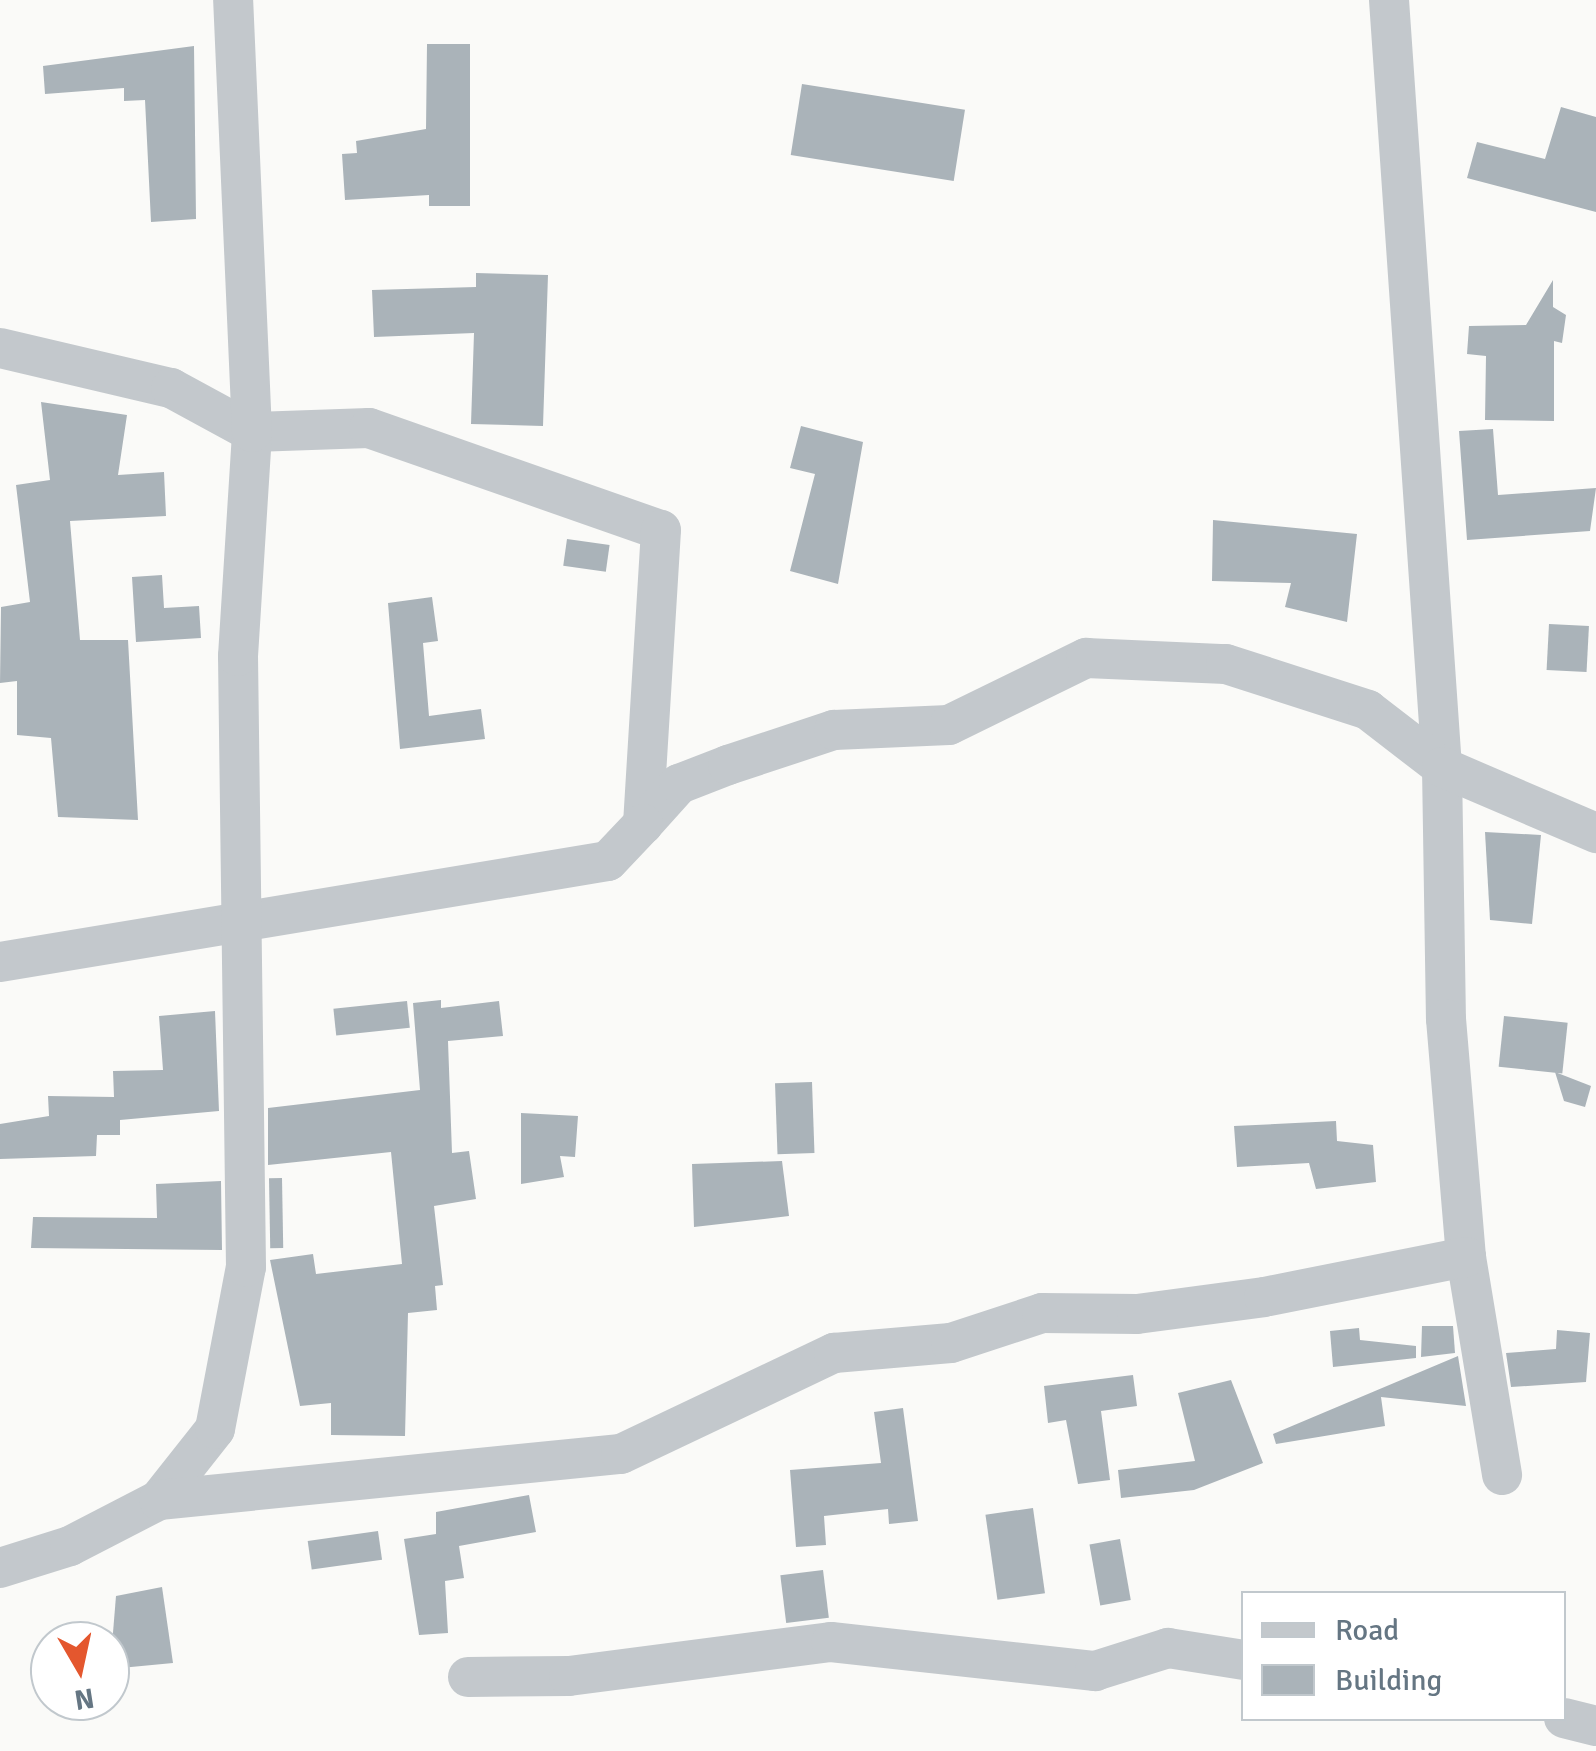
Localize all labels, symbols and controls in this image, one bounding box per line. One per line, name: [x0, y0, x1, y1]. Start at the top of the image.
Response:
legend: [1241, 1591, 1566, 1721]
text: Road: [1335, 1612, 1399, 1649]
north arrow: [30, 1621, 130, 1721]
text: Building: [1335, 1662, 1442, 1699]
text: N: [72, 1680, 97, 1717]

